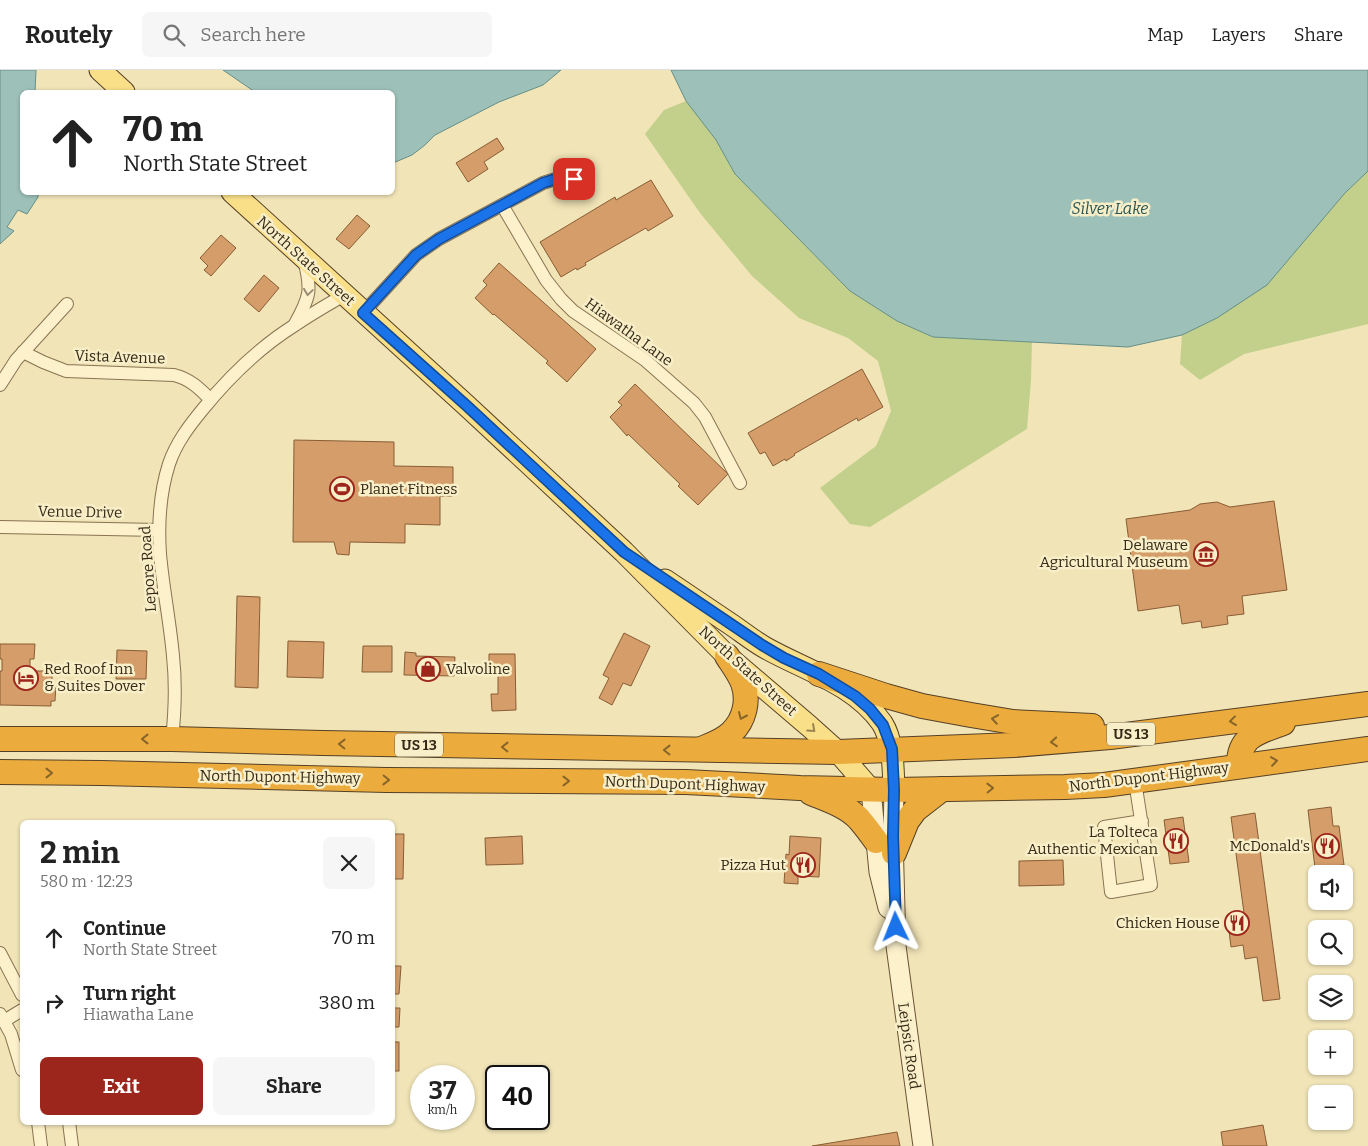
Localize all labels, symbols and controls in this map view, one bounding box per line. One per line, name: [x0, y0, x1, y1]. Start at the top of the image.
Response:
search box: [142, 12, 492, 57]
text: Routely: [25, 21, 112, 49]
icon: search: [160, 21, 188, 49]
text: Search here: [200, 23, 306, 46]
text: Map: [1147, 24, 1183, 46]
text: Layers: [1211, 24, 1266, 46]
text: Share: [1294, 24, 1343, 46]
text: 70 m: [123, 108, 203, 150]
icon: ahead: [40, 110, 105, 175]
text: North State Street: [123, 150, 307, 177]
pin: [553, 158, 595, 200]
icon: arrive: [560, 165, 588, 193]
water label: Silver Lake: [1072, 199, 1148, 218]
street label: North State Street: [253, 212, 359, 310]
one-way arrow: [303, 289, 314, 297]
street label: Hiawatha Lane: [582, 294, 676, 370]
street label: Vista Avenue: [74, 346, 166, 368]
sports icon: Planet Fitness: [329, 476, 355, 502]
place label: Planet Fitness: [360, 480, 457, 498]
street label: Venue Drive: [38, 502, 122, 522]
street label: Lepore Road: [136, 525, 160, 613]
place label: Delaware Agricultural Museum: [1040, 536, 1189, 571]
museum icon: Delaware Agricultural Museum: [1193, 541, 1219, 567]
street label: North State Street: [695, 622, 801, 720]
shop icon: Valvoline: [415, 656, 441, 682]
place label: Red Roof Inn & Suites Dover: [44, 660, 145, 695]
place label: Valvoline: [446, 660, 510, 678]
hotel icon: Red Roof Inn & Suites Dover: [13, 665, 39, 691]
one-way arrow: [737, 711, 748, 720]
one-way arrow: [991, 715, 999, 725]
one-way arrow: [1228, 715, 1236, 726]
road number: US 13: [1107, 722, 1155, 746]
one-way arrow: [807, 723, 816, 732]
one-way arrow: [141, 734, 148, 744]
road number: US 13: [395, 734, 443, 756]
one-way arrow: [1050, 736, 1058, 747]
one-way arrow: [338, 739, 346, 749]
one-way arrow: [501, 742, 508, 752]
one-way arrow: [663, 744, 671, 755]
one-way arrow: [1270, 756, 1278, 767]
street label: North Dupont Highway: [1068, 758, 1230, 796]
street label: North Dupont Highway: [199, 767, 361, 787]
one-way arrow: [45, 768, 53, 778]
street label: North Dupont Highway: [604, 772, 766, 796]
one-way arrow: [382, 774, 390, 785]
one-way arrow: [562, 776, 570, 786]
one-way arrow: [987, 783, 995, 793]
place label: La Tolteca Authentic Mexican: [1027, 823, 1158, 858]
restaurant icon: La Tolteca Authentic Mexican: [1163, 828, 1189, 854]
restaurant icon: McDonald's: [1314, 833, 1340, 859]
text: 2 min: [40, 835, 120, 871]
button: close: [323, 837, 375, 889]
place label: McDonald's: [1229, 837, 1310, 855]
restaurant icon: Pizza Hut: [790, 852, 816, 878]
place label: Pizza Hut: [720, 856, 787, 874]
map controls: [1308, 865, 1353, 1130]
button: sound: [1308, 865, 1353, 910]
text: 580 m · 12:23: [40, 872, 133, 891]
position arrow: [869, 900, 921, 952]
restaurant icon: Chicken House: [1224, 910, 1250, 936]
place label: Chicken House: [1116, 914, 1220, 932]
text: Continue: [83, 917, 166, 940]
button: search: [1308, 920, 1353, 965]
icon: ahead: [40, 924, 68, 952]
text: 70 m: [332, 926, 375, 949]
text: North State Street: [83, 940, 217, 959]
button: layers: [1308, 975, 1353, 1020]
text: Turn right: [83, 982, 176, 1005]
icon: right: [40, 989, 68, 1017]
text: 380 m: [319, 991, 375, 1014]
street label: Leipsic Road: [894, 1002, 924, 1091]
text: Hiawatha Lane: [83, 1005, 194, 1024]
button: +: [1308, 1030, 1353, 1075]
button: Exit: [40, 1057, 203, 1115]
button: Share: [213, 1057, 375, 1115]
speed limit sign: 40: [485, 1065, 550, 1130]
text: 37: [429, 1076, 456, 1106]
button: −: [1308, 1085, 1353, 1130]
text: km/h: [428, 1103, 457, 1117]

